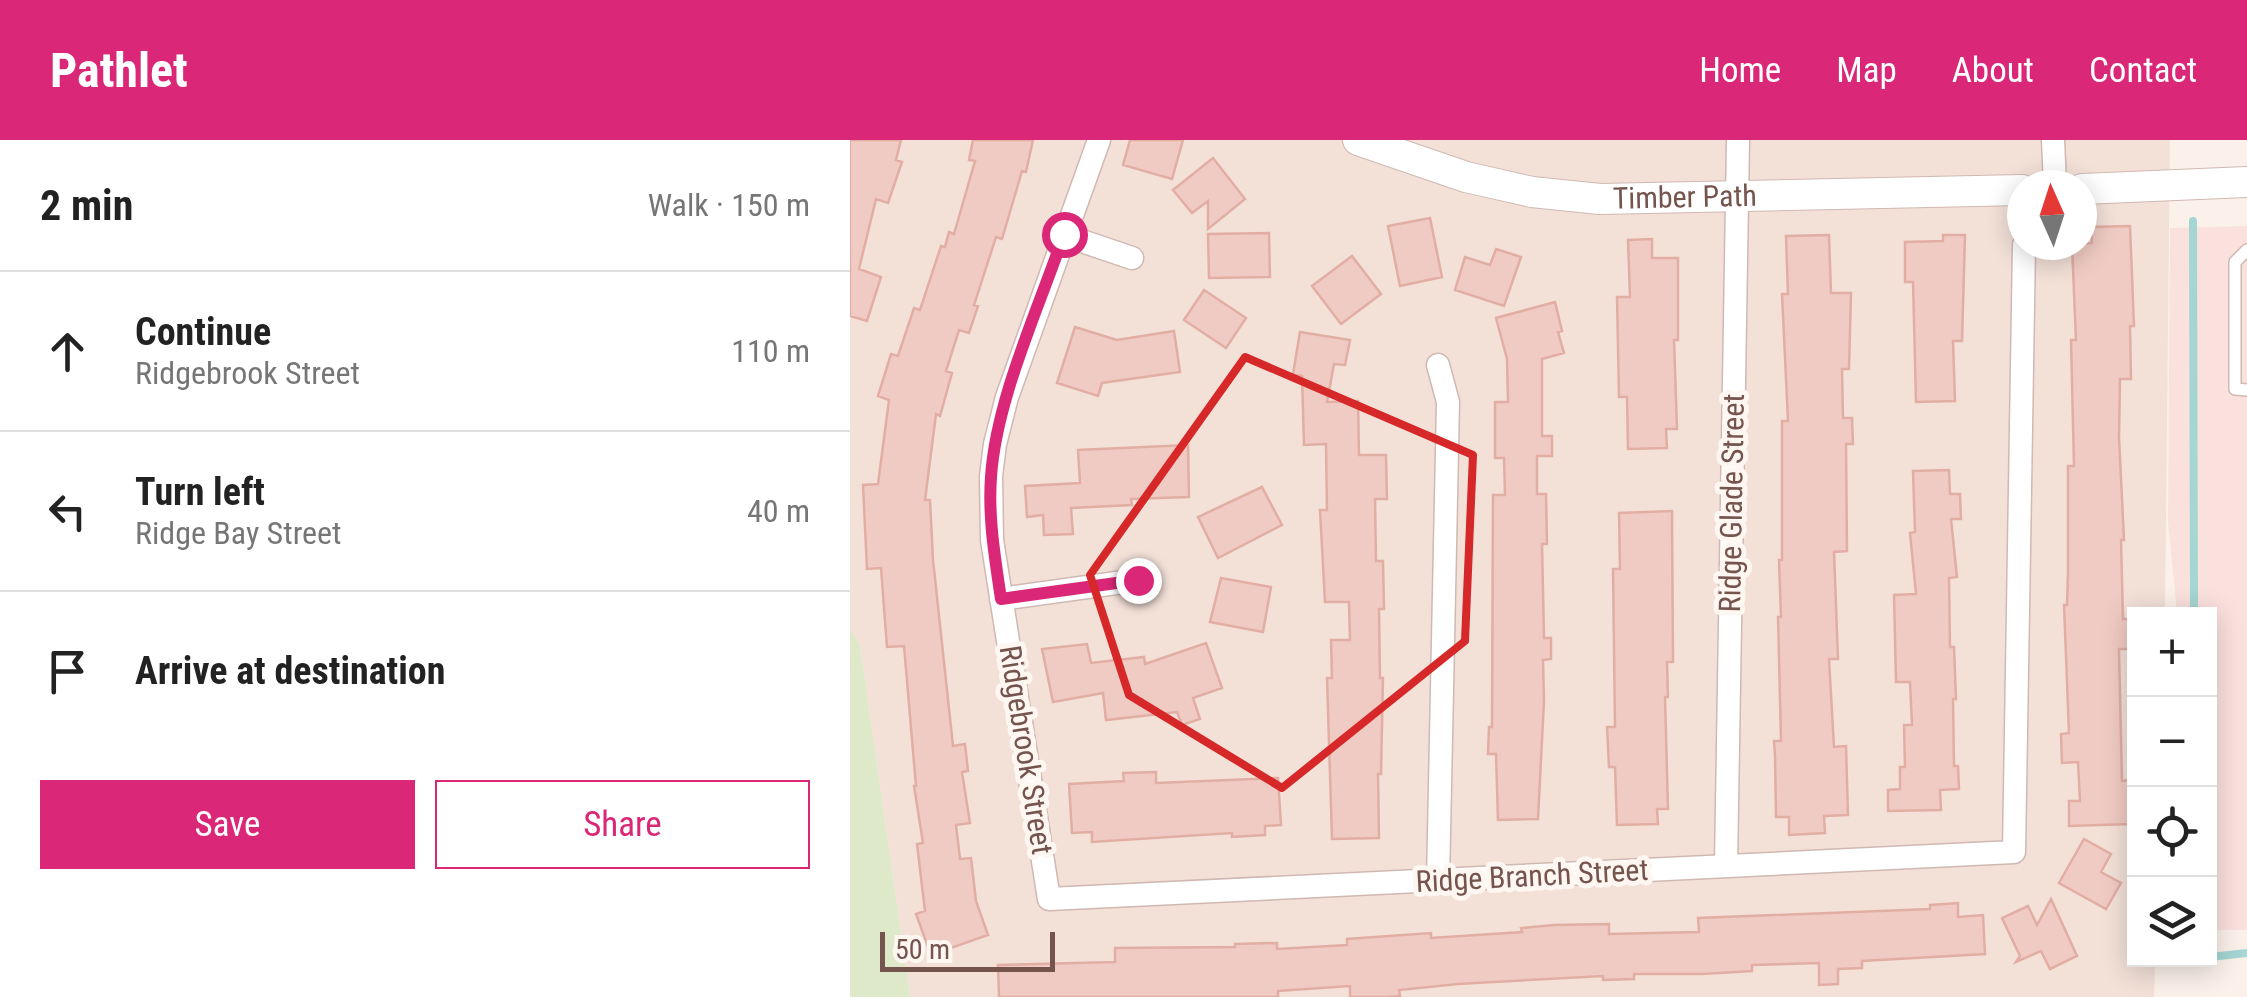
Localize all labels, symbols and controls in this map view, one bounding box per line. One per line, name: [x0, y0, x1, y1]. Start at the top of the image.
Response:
text: Pathlet: [50, 42, 188, 99]
text: Home: [1699, 50, 1781, 91]
text: Map: [1836, 50, 1897, 91]
text: About: [1952, 50, 2034, 91]
text: Contact: [2089, 50, 2197, 91]
north arrow: [2007, 170, 2097, 260]
street label: Timber Path: [1612, 178, 1757, 216]
text: 2 min: [40, 181, 133, 230]
text: Walk · 150 m: [648, 186, 810, 224]
route start: [1042, 212, 1088, 258]
text: Continue: [135, 310, 271, 354]
icon: ahead: [40, 324, 95, 379]
text: 110 m: [731, 332, 810, 370]
text: Ridgebrook Street: [135, 354, 360, 392]
street label: Ridge Glade Street: [1712, 393, 1751, 613]
text: Turn left: [135, 470, 265, 514]
icon: left: [40, 484, 95, 539]
text: 40 m: [747, 492, 810, 530]
text: Ridge Bay Street: [135, 514, 342, 552]
route end: [1116, 558, 1162, 604]
map controls: [2127, 607, 2217, 967]
button: +: [2127, 607, 2217, 697]
street label: Ridgebrook Street: [993, 643, 1060, 857]
icon: arrive: [40, 644, 95, 699]
text: Arrive at destination: [135, 649, 445, 693]
button: −: [2127, 697, 2217, 787]
button: Save: [40, 780, 415, 869]
button: Share: [435, 780, 810, 869]
button: locate: [2127, 787, 2217, 877]
street label: Ridge Branch Street: [1415, 852, 1649, 899]
button: layers: [2127, 877, 2217, 967]
scale bar: [880, 927, 1055, 972]
text: 50 m: [895, 933, 950, 966]

